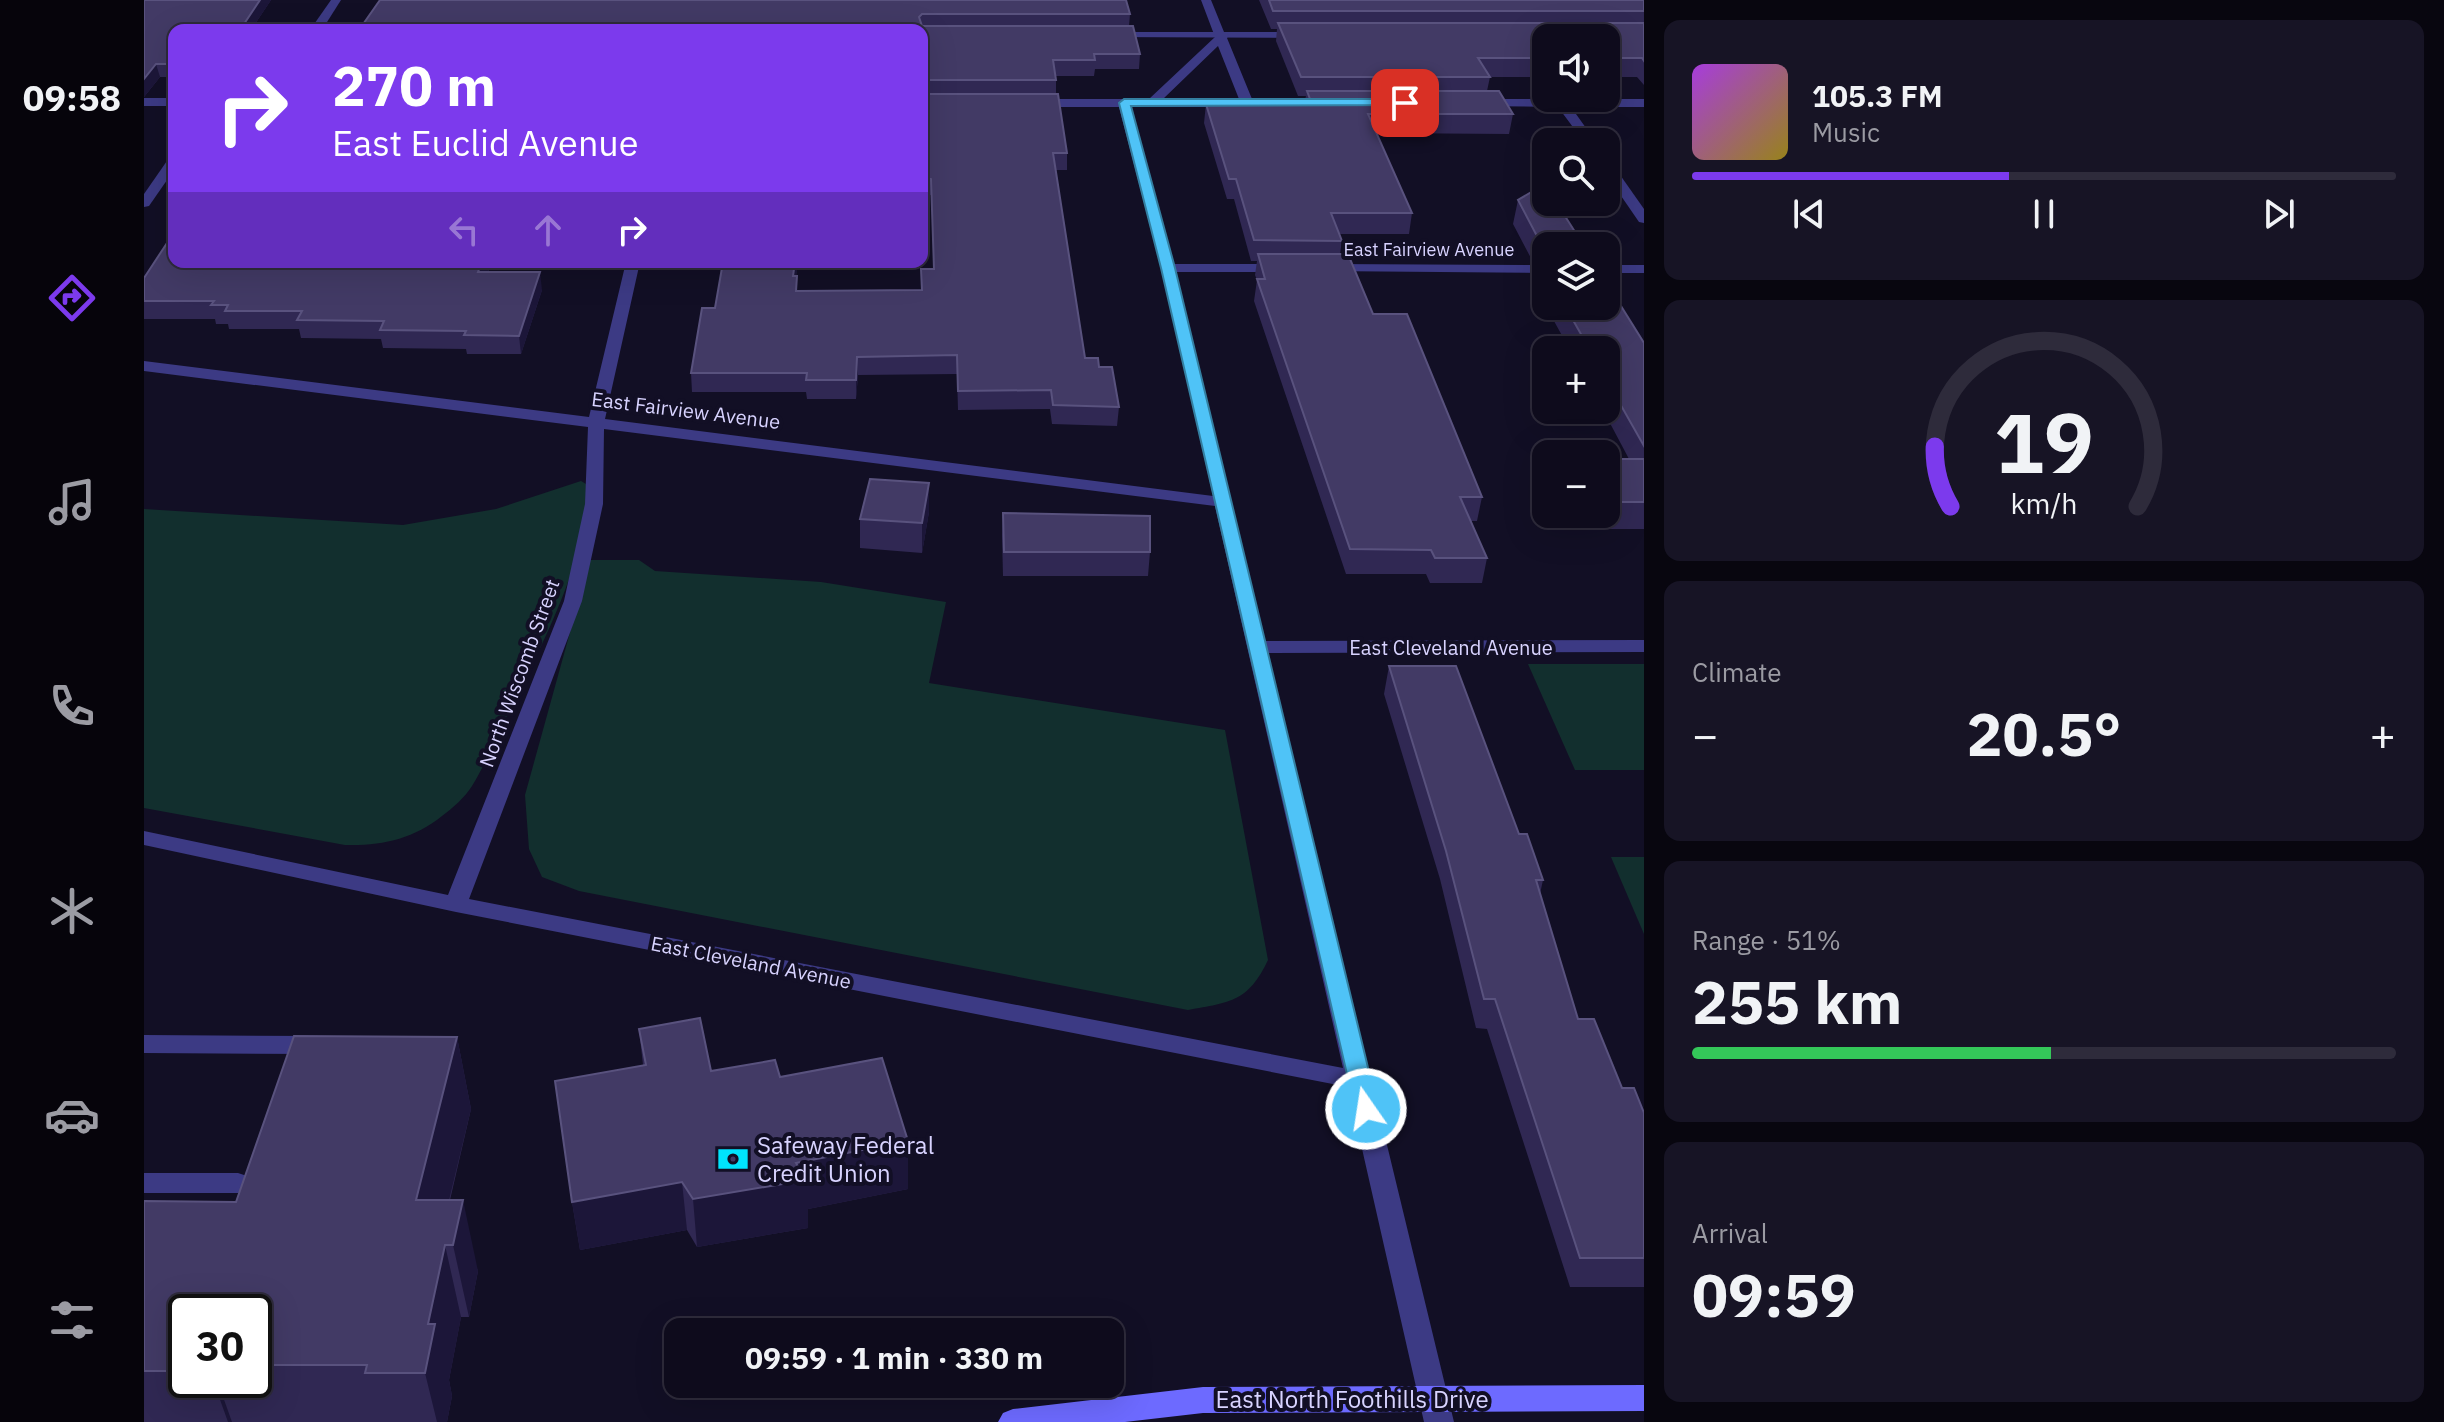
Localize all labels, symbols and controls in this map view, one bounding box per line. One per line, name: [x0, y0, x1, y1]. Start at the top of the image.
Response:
map controls: [1532, 24, 1620, 528]
button: sound: [1532, 24, 1620, 112]
text: 270 m: [332, 49, 496, 121]
icon: right: [200, 56, 304, 160]
pin: [1371, 69, 1439, 137]
text: 09:58: [23, 74, 121, 121]
text: 105.3 FM: [1812, 76, 1943, 115]
icon: arrive: [1383, 81, 1427, 125]
text: Music: [1812, 115, 1880, 149]
text: East Euclid Avenue: [332, 119, 639, 166]
button: search: [1532, 128, 1620, 216]
icon: previous: [1787, 192, 1831, 236]
icon: pause: [2022, 192, 2066, 236]
icon: next: [2257, 192, 2301, 236]
icon: left: [442, 208, 486, 252]
icon: ahead: [526, 208, 570, 252]
icon: right: [610, 208, 654, 252]
button: layers: [1532, 232, 1620, 320]
street label: East Fairview Avenue: [1344, 238, 1515, 261]
icon: directions: [44, 270, 100, 326]
button: +: [1532, 336, 1620, 424]
street label: East Fairview Avenue: [590, 385, 782, 435]
text: 19: [1994, 387, 2094, 495]
button: −: [1532, 440, 1620, 528]
icon: music: [44, 474, 100, 530]
text: km/h: [2010, 485, 2078, 522]
street label: North Wiscomb Street: [472, 575, 566, 771]
street label: East Cleveland Avenue: [1349, 634, 1553, 661]
text: Climate: [1692, 655, 1782, 689]
icon: phone: [44, 678, 100, 734]
text: 20.5°: [1967, 694, 2121, 773]
text: −: [1692, 706, 1718, 763]
text: +: [2370, 706, 2396, 763]
icon: climate: [44, 883, 100, 939]
text: Range · 51%: [1692, 923, 1841, 957]
street label: East Cleveland Avenue: [648, 929, 854, 995]
text: 255 km: [1692, 962, 1902, 1041]
position arrow: [1324, 1067, 1408, 1151]
icon: car: [44, 1087, 100, 1143]
place label: Safeway Federal Credit Union: [757, 1129, 934, 1189]
bank icon: Safeway Federal Credit Union: [716, 1142, 750, 1176]
text: Arrival: [1692, 1216, 1768, 1250]
text: 09:59: [1692, 1255, 1856, 1334]
icon: filters: [44, 1292, 100, 1348]
speed limit sign: 30: [168, 1294, 272, 1398]
text: 09:59 · 1 min · 330 m: [745, 1338, 1043, 1377]
street label: East North Foothills Drive: [1215, 1383, 1489, 1415]

